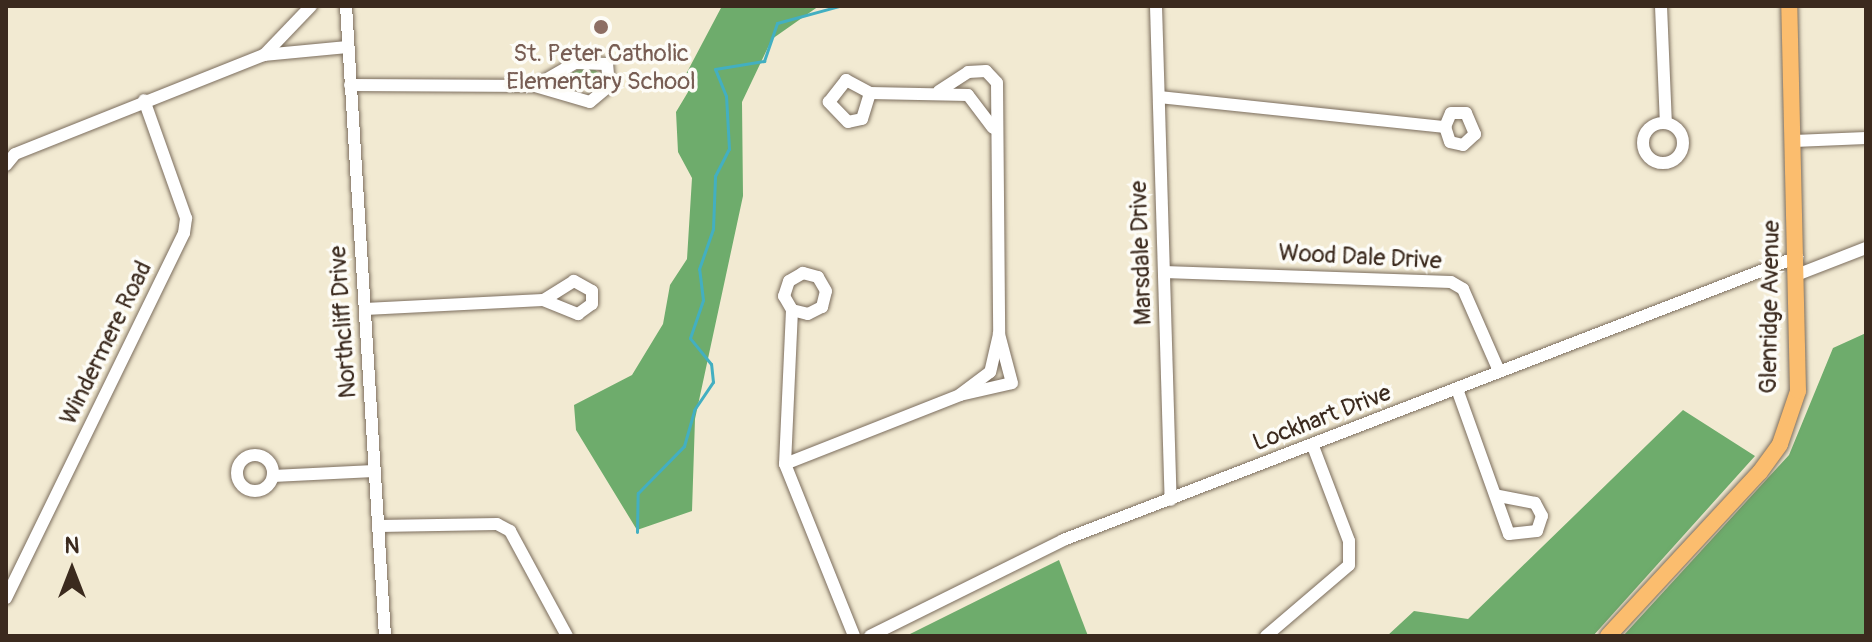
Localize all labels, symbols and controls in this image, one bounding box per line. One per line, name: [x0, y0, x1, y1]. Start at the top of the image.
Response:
marker: St. Peter Catholic Elementary School: [592, 18, 610, 36]
place label: St. Peter Catholic Elementary School: [506, 40, 696, 96]
street label: Marsdale Drive: [1124, 180, 1158, 326]
street label: Glenridge Avenue: [1754, 220, 1786, 394]
street label: Wood Dale Drive: [1278, 238, 1442, 276]
street label: Northcliff Drive: [323, 245, 363, 399]
street label: Windermere Road: [54, 256, 158, 430]
street label: Lockhart Drive: [1249, 378, 1395, 458]
north arrow: [32, 530, 112, 610]
text: N: [65, 532, 79, 560]

